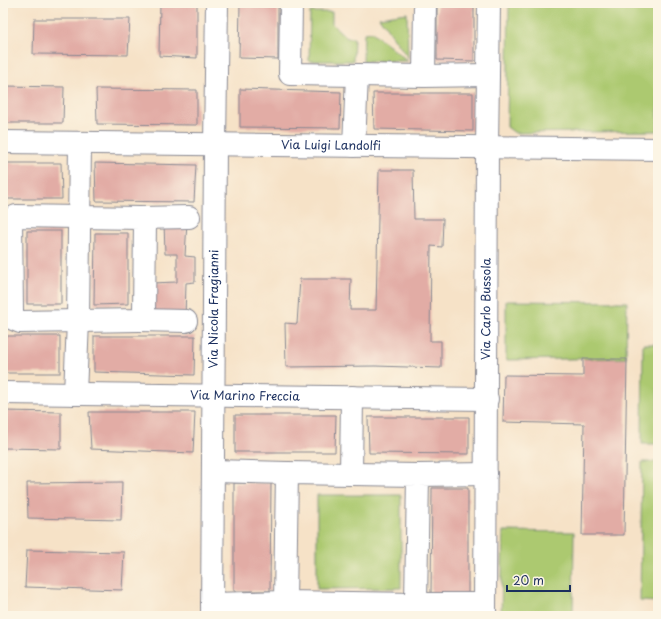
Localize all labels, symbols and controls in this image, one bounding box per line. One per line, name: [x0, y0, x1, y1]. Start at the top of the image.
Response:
street label: Via Luigi Landolfi: [281, 135, 381, 154]
street label: Via Nicola Fragianni: [204, 249, 222, 369]
street label: Via Carlo Bussola: [476, 257, 495, 360]
street label: Via Marino Freccia: [190, 385, 300, 405]
scale bar: [507, 567, 570, 593]
text: 20 m: [513, 571, 544, 589]

